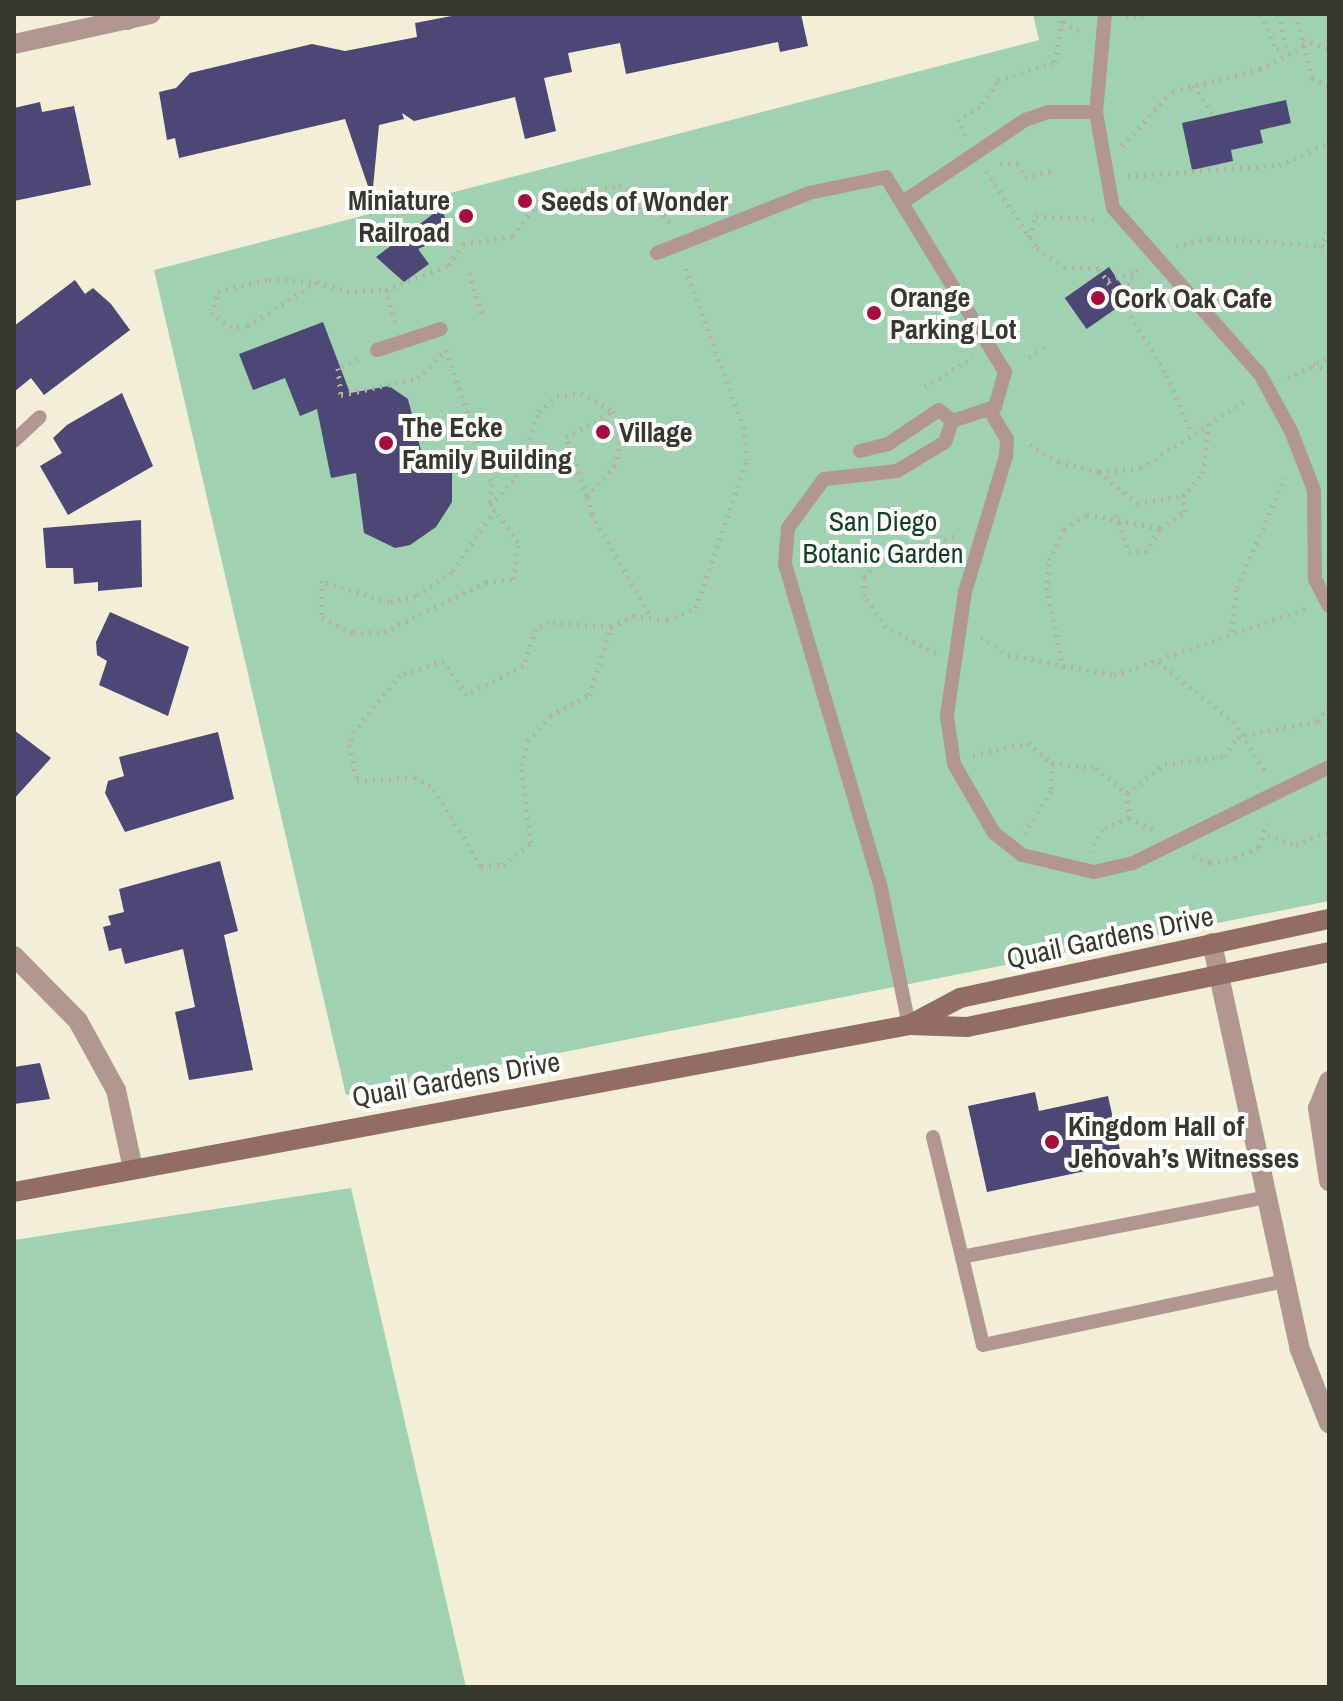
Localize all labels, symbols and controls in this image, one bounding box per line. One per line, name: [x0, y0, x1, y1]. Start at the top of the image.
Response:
place label: Miniature Railroad: [348, 183, 450, 249]
place label: Seeds of Wonder: [541, 184, 728, 218]
marker: Seeds of Wonder: [516, 192, 534, 210]
marker: Miniature Railroad: [457, 207, 475, 225]
place label: Orange Parking Lot: [890, 280, 1016, 346]
place label: Cork Oak Cafe: [1114, 281, 1272, 315]
marker: Cork Oak Cafe: [1089, 289, 1107, 307]
marker: Orange Parking Lot: [865, 304, 883, 322]
place label: The Ecke Family Building: [402, 410, 572, 476]
place label: Village: [619, 415, 693, 449]
marker: Village: [594, 423, 612, 441]
marker: The Ecke Family Building: [377, 434, 395, 452]
park label: San Diego Botanic Garden: [803, 504, 963, 570]
street label: Quail Gardens Drive: [1004, 899, 1216, 975]
street label: Quail Gardens Drive: [349, 1044, 563, 1114]
place label: Kingdom Hall of Jehovah’s Witnesses: [1068, 1109, 1299, 1175]
marker: Kingdom Hall of Jehovah’s Witnesses: [1043, 1133, 1061, 1151]

